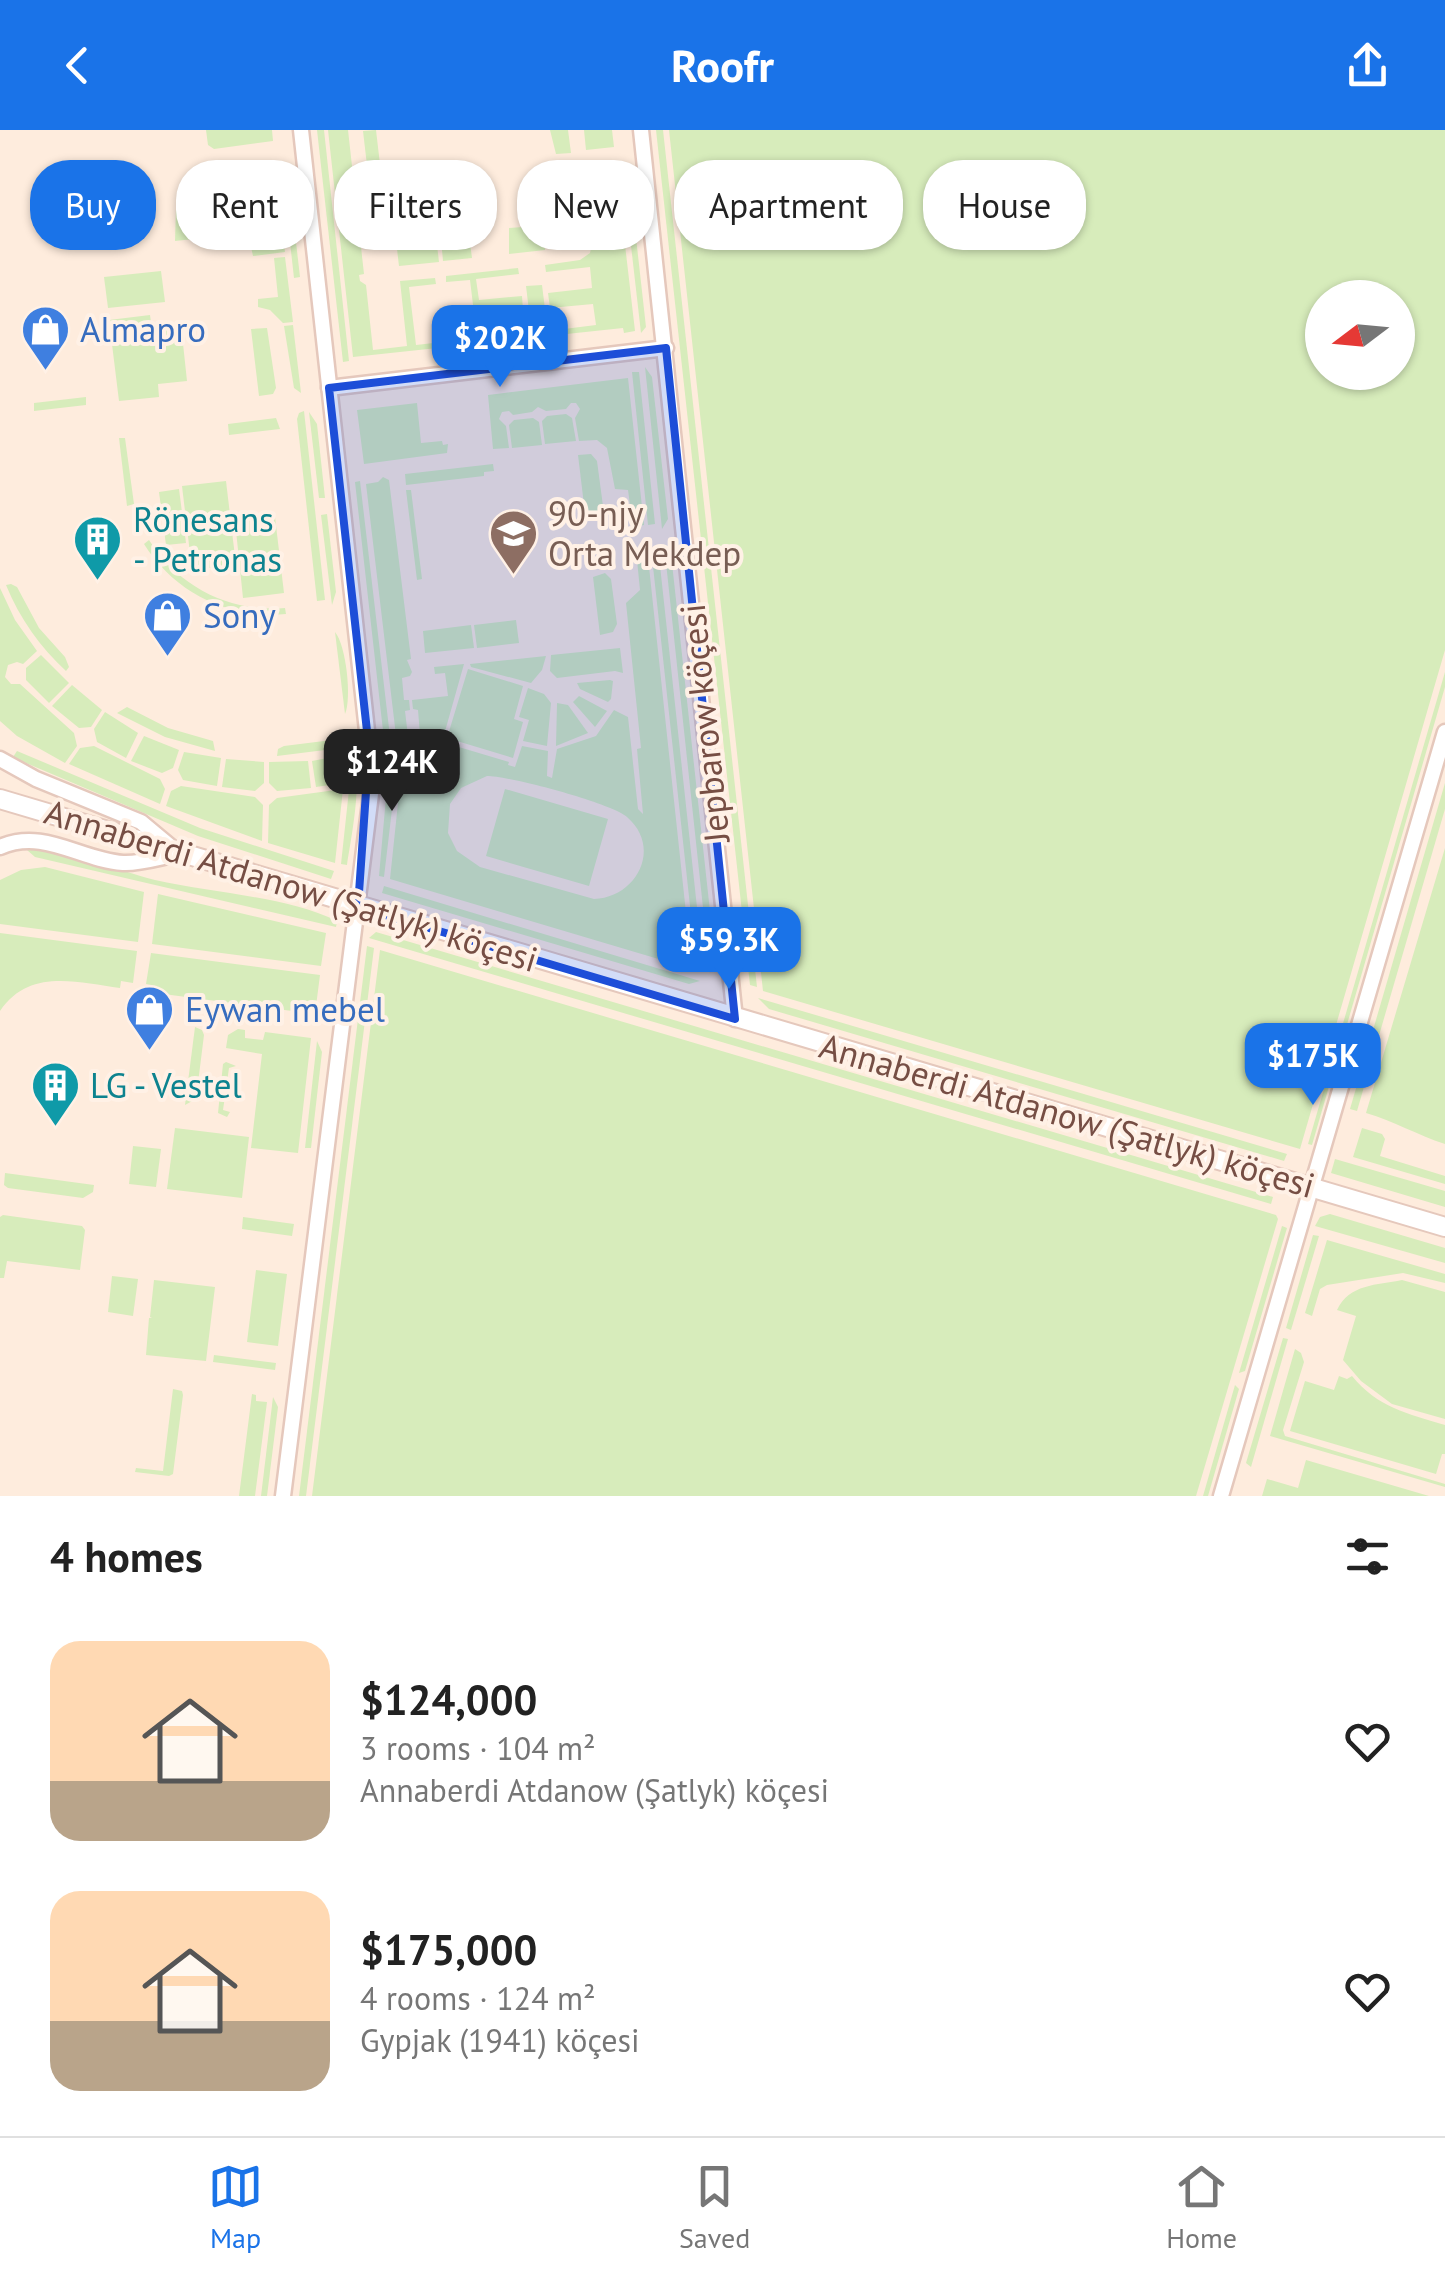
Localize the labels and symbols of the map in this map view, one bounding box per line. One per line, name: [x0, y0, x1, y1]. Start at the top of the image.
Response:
north arrow: [1305, 280, 1415, 390]
shop icon: Almapro: [19, 304, 71, 372]
pin: $202K: [430, 305, 570, 390]
place label: Almapro: [80, 306, 206, 352]
place label: 90-njy Orta Mekdep: [548, 490, 741, 576]
place label: Rönesans - Petronas: [133, 496, 282, 582]
school or university icon: 90-njy Orta Mekdep: [487, 508, 539, 576]
building icon: Rönesans - Petronas: [72, 514, 124, 582]
shop icon: Sony: [142, 590, 194, 658]
place label: Sony: [203, 592, 276, 638]
street label: Jepbarow köçesi: [669, 602, 740, 847]
pin: $124K: [322, 729, 462, 814]
street label: Annaberdi Atdanow (Şatlyk) köçesi: [39, 788, 543, 982]
pin: $59.3K: [648, 907, 810, 992]
shop icon: Eywan mebel: [124, 984, 176, 1052]
place label: Eywan mebel: [185, 986, 385, 1032]
street label: Annaberdi Atdanow (Şatlyk) köçesi: [814, 1022, 1320, 1208]
pin: $175K: [1243, 1023, 1383, 1108]
building icon: LG - Vestel: [29, 1060, 81, 1128]
place label: LG - Vestel: [90, 1062, 242, 1108]

